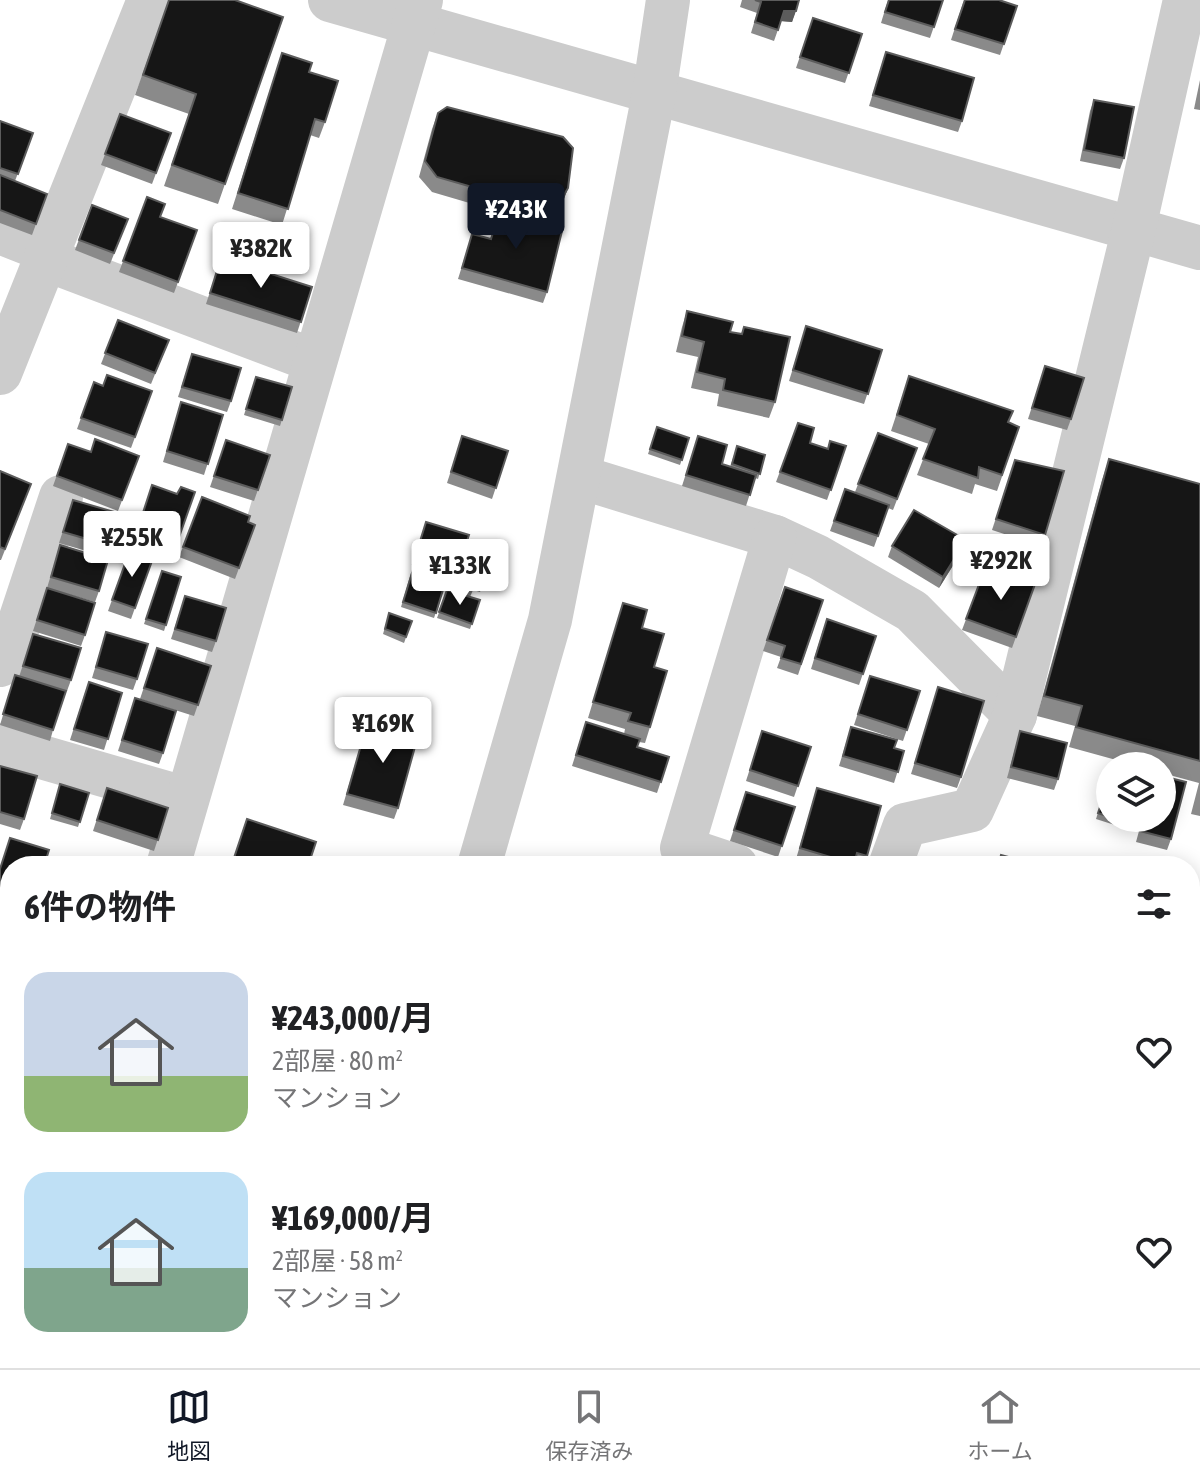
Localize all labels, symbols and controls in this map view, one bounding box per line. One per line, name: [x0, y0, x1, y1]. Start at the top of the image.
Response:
pin: ¥243K: [460, 183, 572, 251]
text: ¥243K: [486, 194, 546, 224]
pin: ¥382K: [205, 222, 317, 290]
text: ¥382K: [231, 233, 291, 263]
pin: ¥255K: [76, 511, 188, 579]
text: ¥255K: [102, 522, 162, 552]
pin: ¥292K: [945, 534, 1057, 602]
pin: ¥133K: [404, 539, 516, 607]
text: ¥292K: [971, 545, 1031, 575]
text: ¥133K: [430, 550, 490, 580]
pin: ¥169K: [327, 697, 439, 765]
text: ¥169K: [353, 708, 413, 738]
map controls: [1096, 752, 1176, 832]
button: layers: [1096, 752, 1176, 832]
icon: filters: [1132, 882, 1176, 926]
text: 6件の物件: [24, 887, 176, 926]
text: ¥243,000/月: [272, 998, 435, 1037]
icon: home: [88, 1004, 184, 1100]
icon: heart: [1132, 1030, 1176, 1074]
text: 2部屋 · 80 m²: [272, 1046, 403, 1076]
text: マンション: [272, 1083, 402, 1113]
text: ¥169,000/月: [272, 1198, 435, 1237]
icon: home: [88, 1204, 184, 1300]
icon: heart: [1132, 1230, 1176, 1274]
text: 2部屋 · 58 m²: [272, 1246, 403, 1276]
text: マンション: [272, 1283, 402, 1313]
tab: 地図: [167, 1385, 211, 1465]
tab: 保存済み: [545, 1385, 633, 1465]
tab: ホーム: [968, 1385, 1033, 1465]

